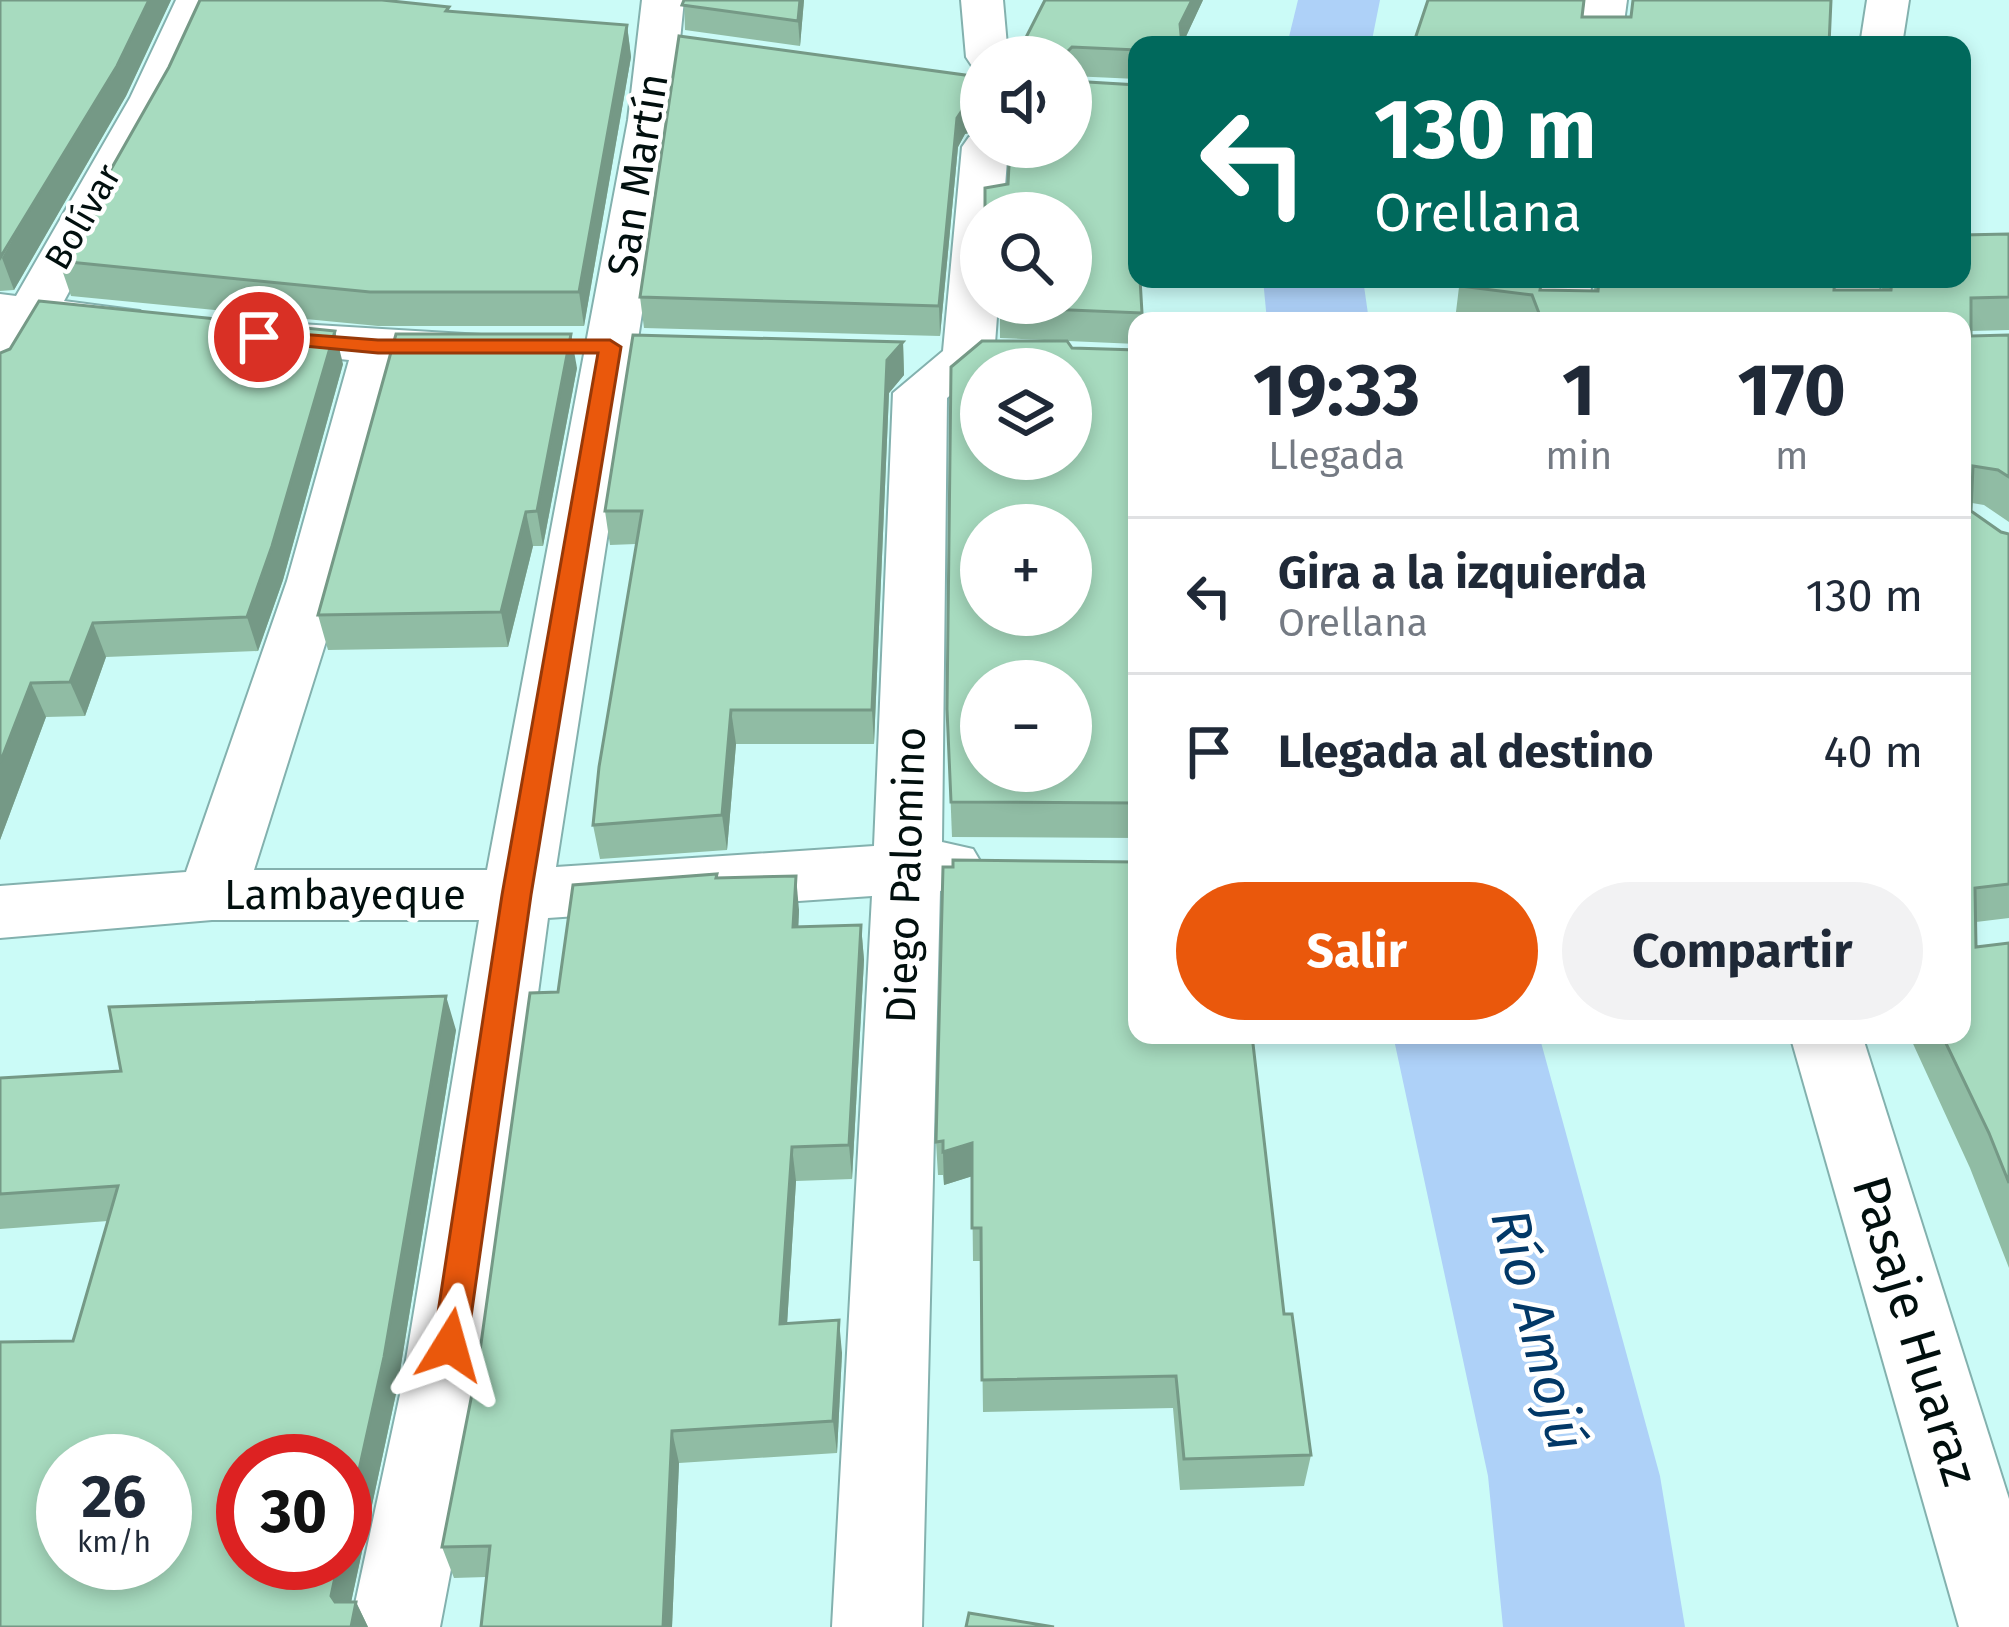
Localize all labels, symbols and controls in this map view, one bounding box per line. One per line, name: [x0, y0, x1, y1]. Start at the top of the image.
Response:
map controls: [960, 36, 1092, 792]
button: sound: [960, 36, 1092, 168]
street label: San Martín: [597, 70, 679, 280]
text: 130 m: [1374, 79, 1597, 180]
icon: left: [1176, 84, 1332, 240]
street label: Bolívar: [35, 156, 131, 277]
text: Orellana: [1374, 181, 1582, 245]
button: search: [960, 192, 1092, 324]
pin: [208, 286, 310, 388]
icon: arrive: [226, 304, 292, 370]
button: layers: [960, 348, 1092, 480]
text: 19:33: [1253, 348, 1420, 434]
text: 1: [1562, 348, 1595, 434]
text: 170: [1737, 348, 1846, 434]
text: Llegada: [1268, 433, 1405, 479]
text: min: [1545, 433, 1612, 479]
text: m: [1775, 433, 1808, 479]
button: +: [960, 504, 1092, 636]
text: Gira a la izquierda: [1278, 546, 1647, 600]
icon: left: [1176, 563, 1242, 629]
text: 130 m: [1805, 569, 1923, 623]
text: Orellana: [1278, 600, 1428, 646]
button: −: [960, 660, 1092, 792]
icon: arrive: [1176, 719, 1242, 785]
text: Llegada al destino: [1278, 725, 1653, 779]
text: 40 m: [1823, 725, 1923, 779]
street label: Diego Palomino: [876, 726, 936, 1024]
street label: Lambayeque: [224, 870, 466, 920]
button: Salir: [1176, 882, 1538, 1020]
button: Compartir: [1562, 882, 1923, 1020]
street label: Pasaje Huaraz: [1839, 1169, 1991, 1493]
water label: Río Amojú: [1477, 1203, 1599, 1457]
position arrow: [387, 1282, 513, 1408]
speed limit sign: 30: [216, 1434, 372, 1590]
text: 26: [82, 1461, 146, 1533]
text: km/h: [77, 1524, 151, 1560]

